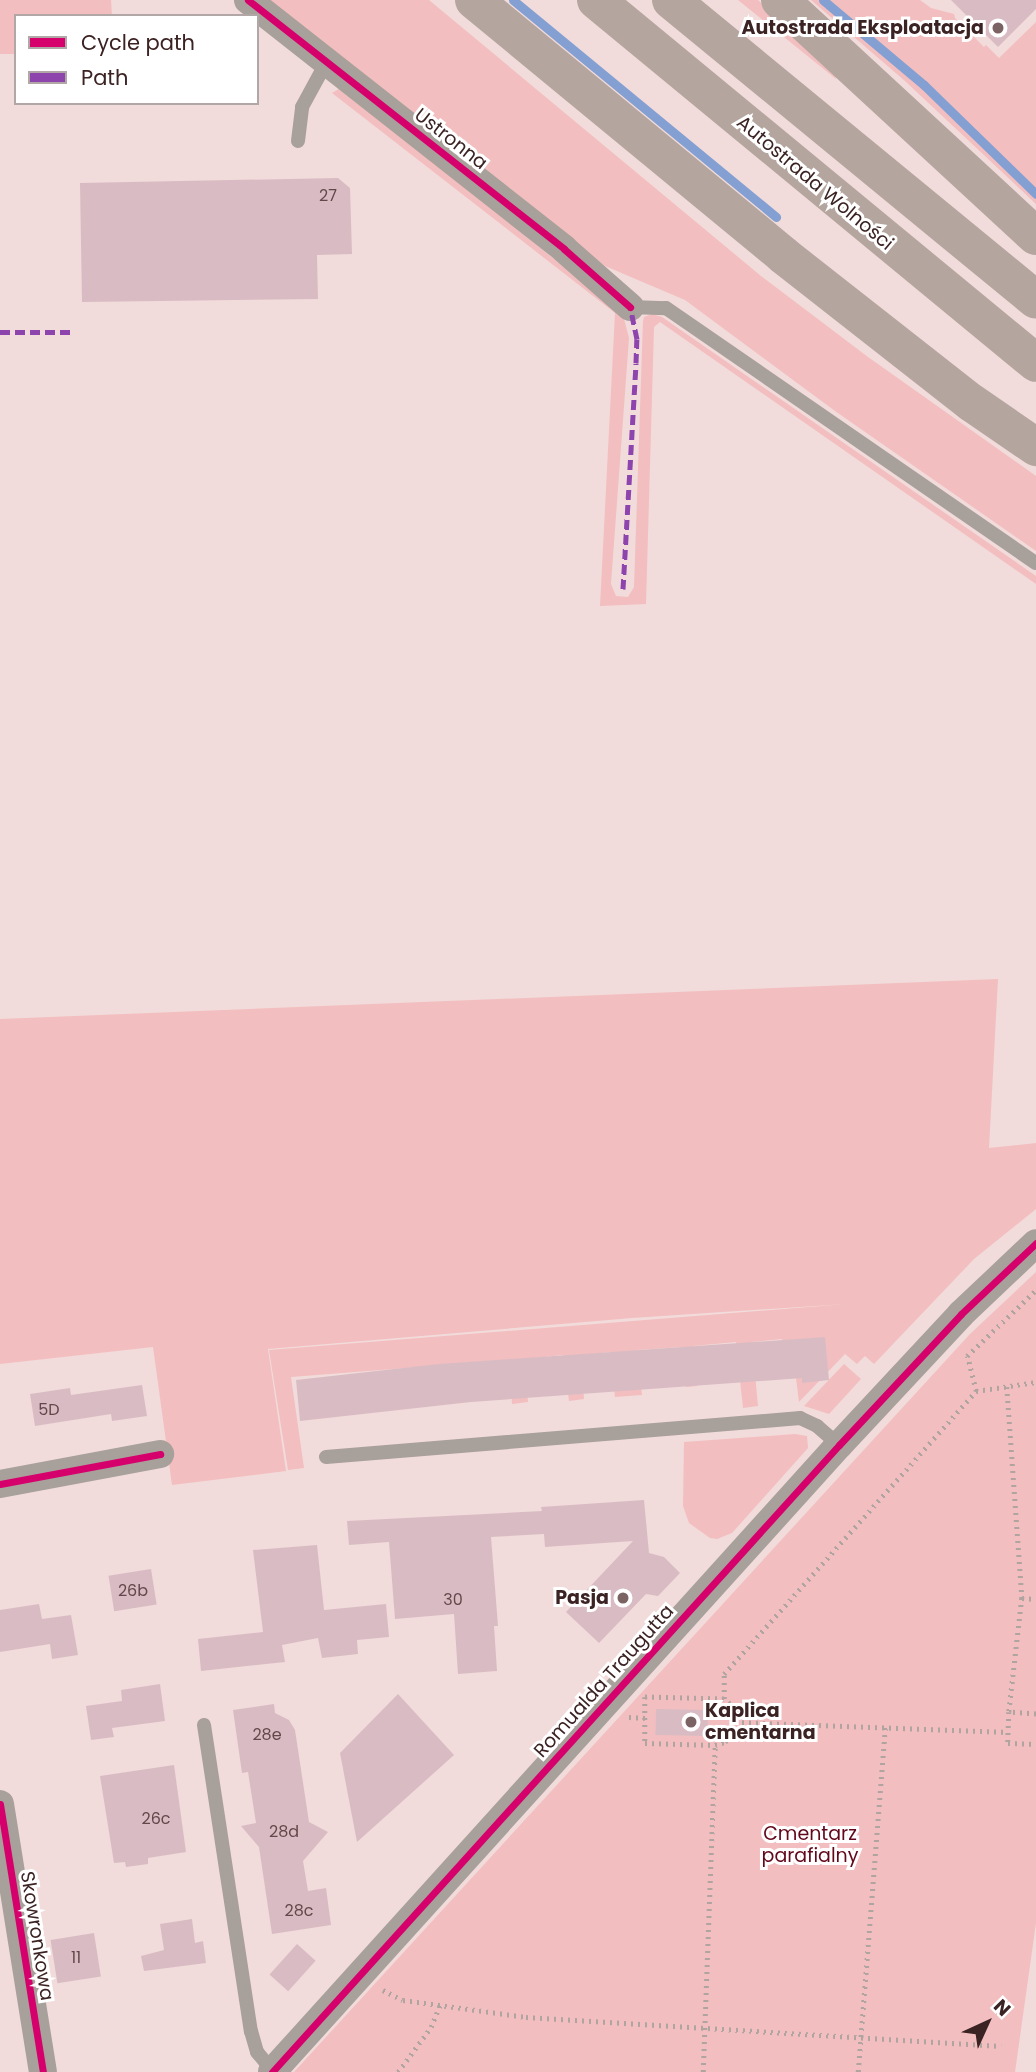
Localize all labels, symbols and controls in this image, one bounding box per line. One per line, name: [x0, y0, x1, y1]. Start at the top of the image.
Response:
legend: [14, 14, 259, 105]
place label: Autostrada Eksploatacja: [741, 17, 984, 39]
marker: Autostrada Eksploatacja: [990, 20, 1006, 36]
text: Cycle path: [81, 28, 195, 57]
text: Path: [81, 63, 128, 92]
street label: Ustronna: [410, 104, 492, 174]
street label: Autostrada Wolności: [732, 111, 898, 255]
house number: 27: [319, 186, 337, 206]
house number: 5D: [38, 1400, 60, 1420]
house number: 26b: [118, 1581, 148, 1601]
place label: Pasja: [555, 1587, 609, 1609]
house number: 30: [443, 1590, 463, 1610]
marker: Pasja: [615, 1590, 631, 1606]
street label: Romualda Traugutta: [529, 1600, 679, 1762]
place label: Kaplica cmentarna: [705, 1700, 816, 1744]
marker: Kaplica cmentarna: [683, 1714, 699, 1730]
house number: 28e: [252, 1725, 282, 1745]
house number: 26c: [141, 1809, 171, 1829]
house number: 28d: [269, 1822, 299, 1842]
park label: Cmentarz parafialny: [762, 1823, 858, 1867]
street label: Skowronkowa: [16, 1870, 58, 2002]
house number: 28c: [284, 1901, 314, 1921]
house number: 11: [71, 1948, 81, 1968]
north arrow: [952, 1988, 1022, 2058]
text: N: [988, 1993, 1017, 2022]

